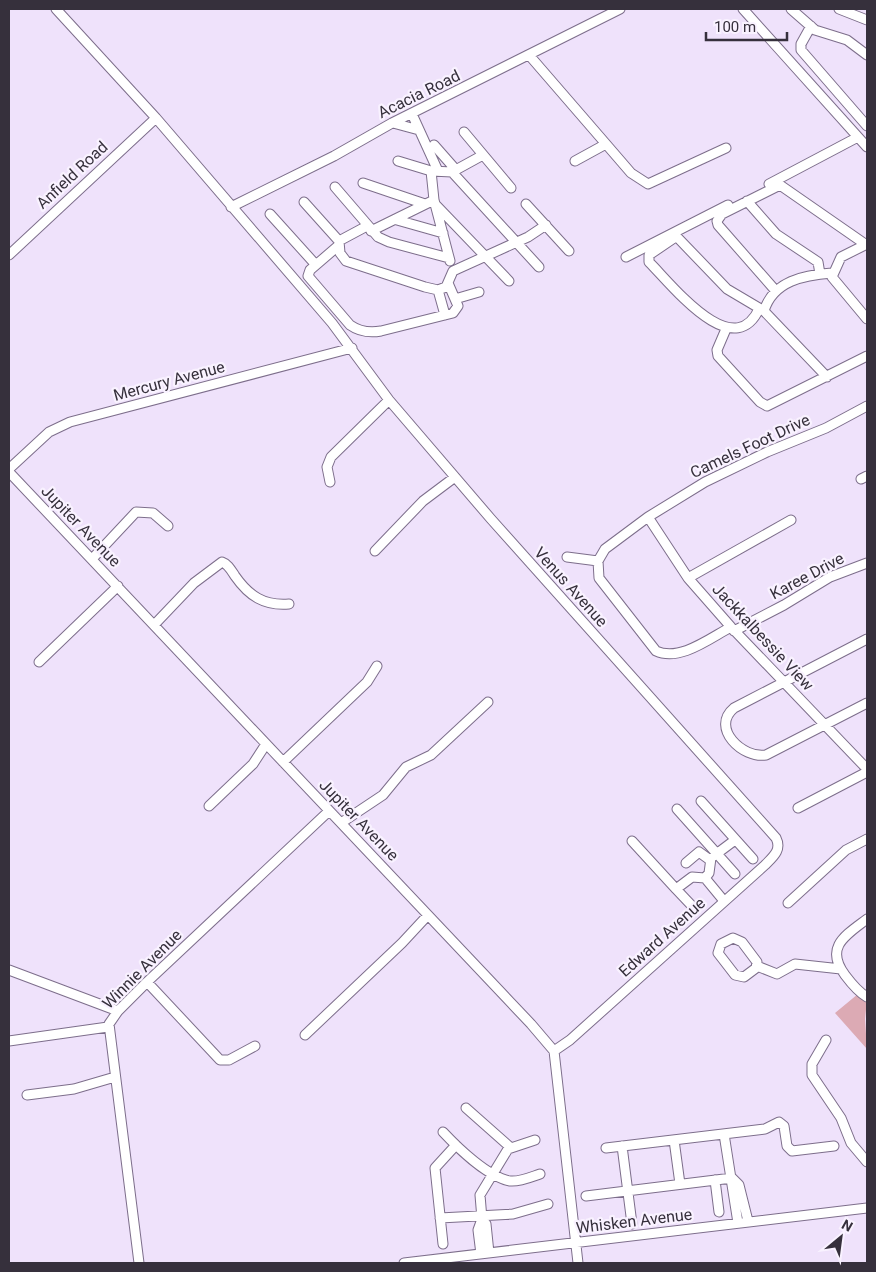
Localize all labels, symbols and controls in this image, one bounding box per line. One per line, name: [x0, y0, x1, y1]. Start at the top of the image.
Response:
scale bar: [706, 10, 787, 42]
text: 100 m: [714, 18, 756, 36]
street label: Acacia Road: [375, 66, 463, 122]
street label: Anfield Road: [33, 137, 111, 213]
street label: Mercury Avenue: [111, 357, 227, 405]
street label: Camels Foot Drive: [687, 410, 813, 482]
street label: Jupiter Avenue: [37, 481, 125, 571]
street label: Venus Avenue: [530, 543, 612, 631]
street label: Karee Drive: [767, 549, 847, 603]
street label: Jackkalbessie View: [708, 579, 818, 695]
street label: Jupiter Avenue: [315, 775, 403, 865]
street label: Edward Avenue: [615, 893, 709, 981]
street label: Winnie Avenue: [98, 925, 186, 1013]
street label: Whisken Avenue: [575, 1204, 693, 1238]
north arrow: [816, 1212, 866, 1262]
text: N: [839, 1216, 856, 1235]

